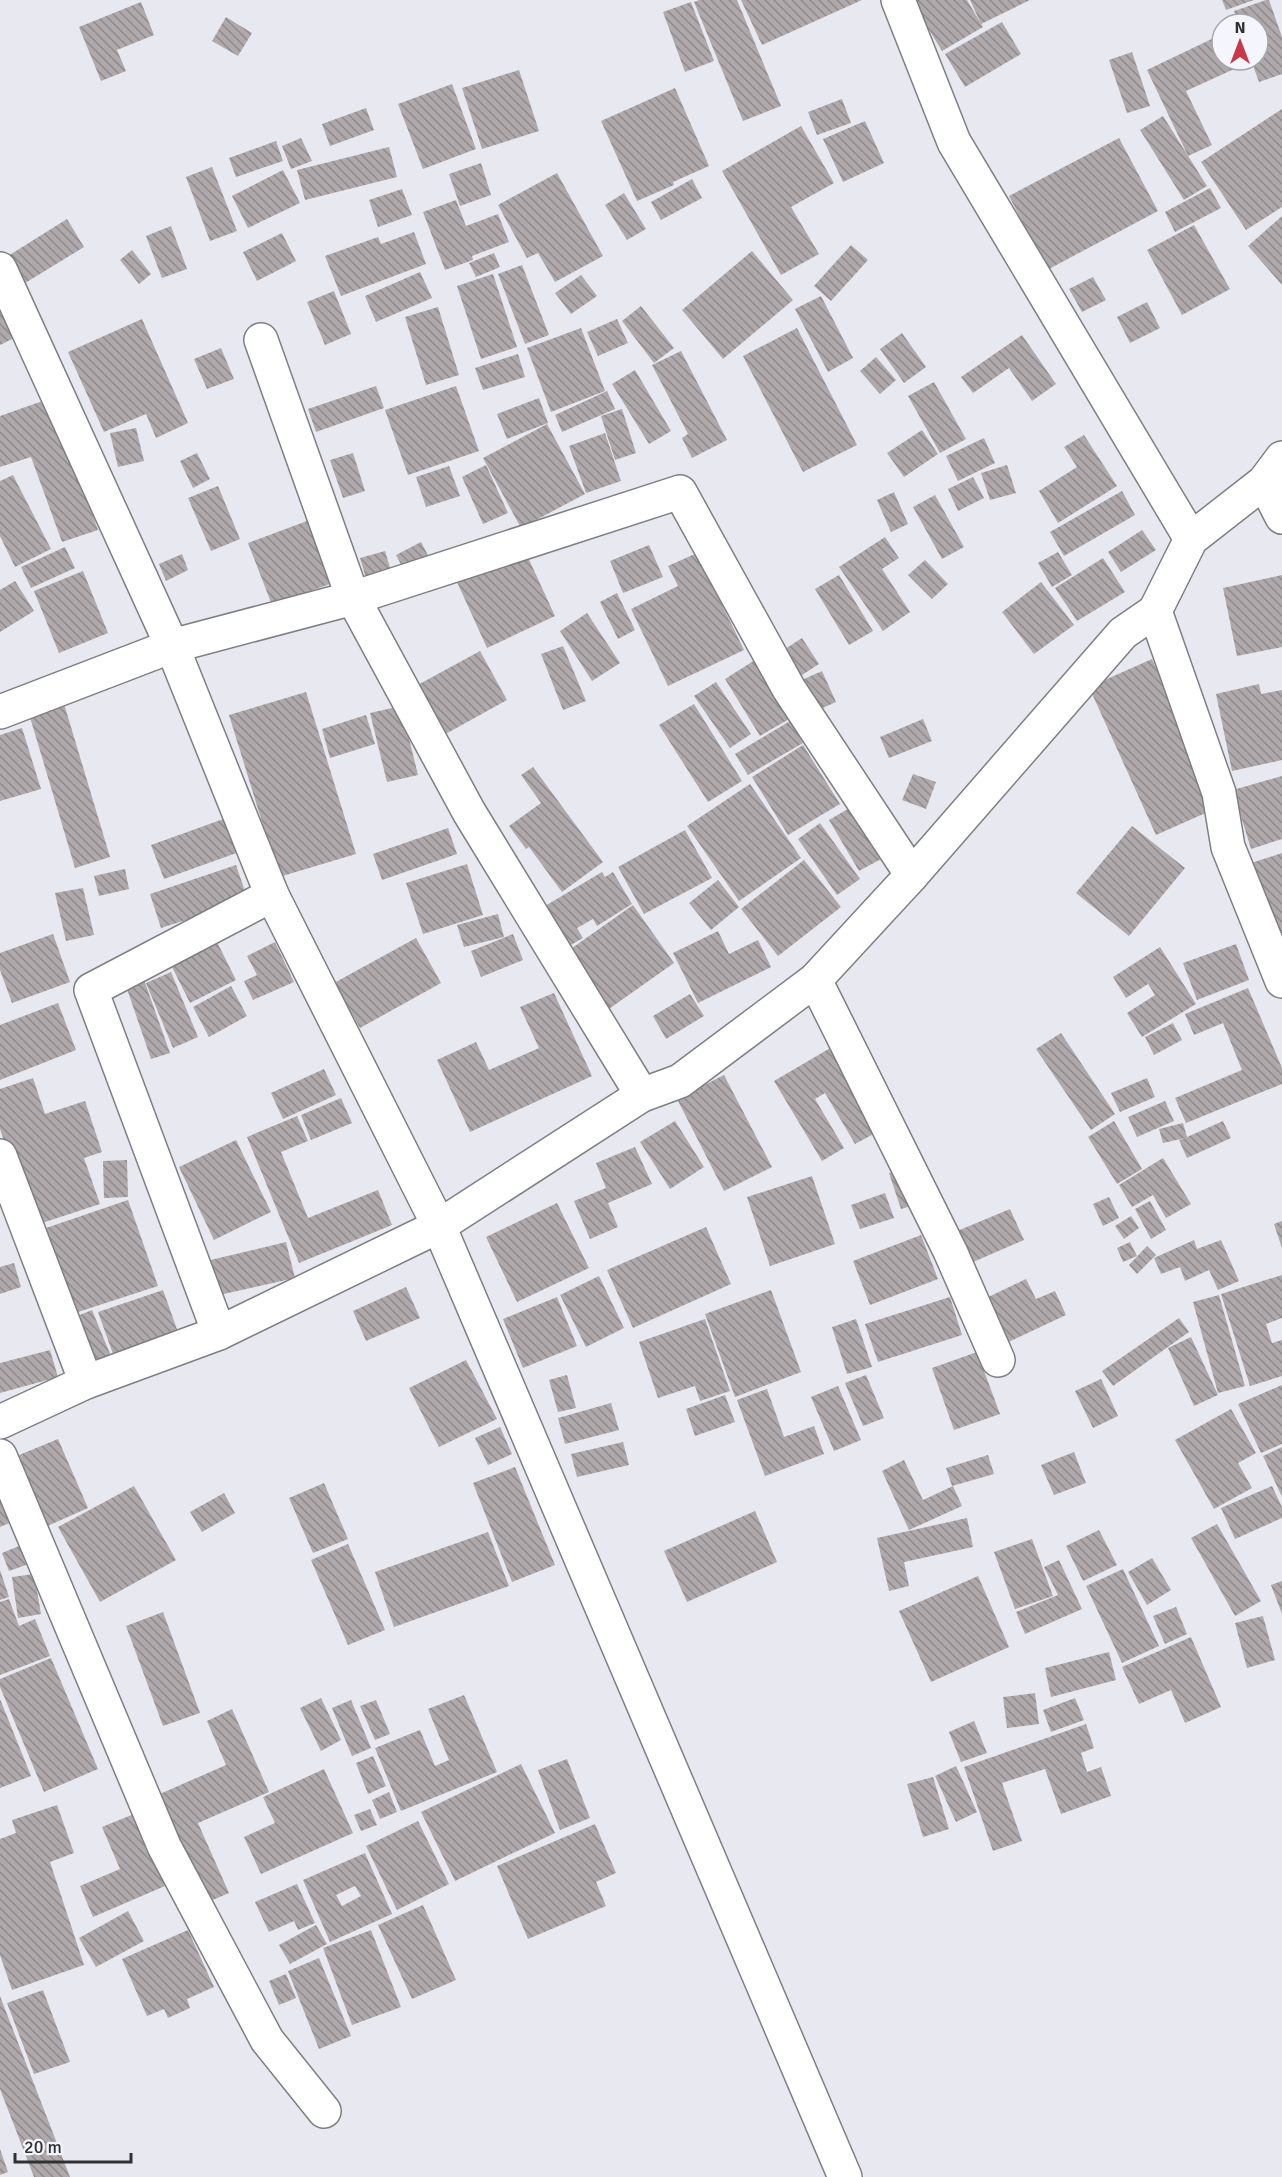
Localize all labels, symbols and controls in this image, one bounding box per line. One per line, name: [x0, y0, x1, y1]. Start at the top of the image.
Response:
north arrow: [1210, 12, 1270, 72]
text: N: [1234, 18, 1246, 38]
scale bar: [15, 2126, 130, 2164]
text: 20 m: [24, 2136, 62, 2158]

